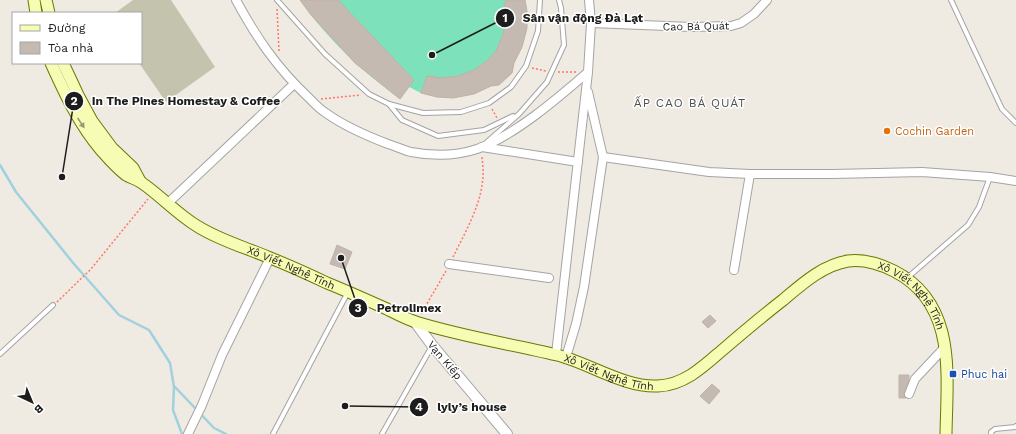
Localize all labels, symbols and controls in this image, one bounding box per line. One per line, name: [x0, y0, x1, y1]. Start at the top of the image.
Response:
callout: Sân vận động Đà Lạt: [495, 6, 652, 30]
text: 1: [502, 11, 508, 25]
text: Sân vận động Đà Lạt: [523, 11, 644, 25]
legend: [12, 12, 142, 64]
street label: Cao Bá Quát: [663, 19, 730, 34]
text: Đường: [48, 21, 86, 35]
text: Tòa nhà: [48, 41, 94, 55]
callout: In The Pines Homestay & Coffee: [64, 89, 289, 113]
text: 2: [70, 94, 78, 108]
text: In The Pines Homestay & Coffee: [92, 94, 280, 108]
district label: ẤP CAO BÁ QUÁT: [634, 95, 746, 110]
one-way arrow: [78, 117, 85, 128]
place label: Cochin Garden: [895, 125, 974, 138]
marker: Cochin Garden: [882, 126, 892, 136]
street label: Xô Viết Nghệ Tĩnh: [245, 244, 337, 293]
street label: Xô Viết Nghệ Tĩnh: [876, 259, 947, 331]
callout: Petrolimex: [348, 296, 449, 320]
text: 3: [354, 301, 362, 315]
text: Petrolimex: [377, 301, 441, 315]
street label: Vạn Kiếp: [425, 338, 465, 382]
street label: Xô Viết Nghệ Tĩnh: [562, 351, 654, 393]
place label: Phuc hai: [961, 368, 1007, 381]
marker: Phuc hai: [948, 369, 958, 379]
north arrow: [12, 382, 52, 422]
callout: lyly’s house: [409, 395, 514, 419]
text: 4: [415, 400, 423, 414]
text: lyly’s house: [437, 400, 507, 414]
text: B: [31, 402, 46, 416]

